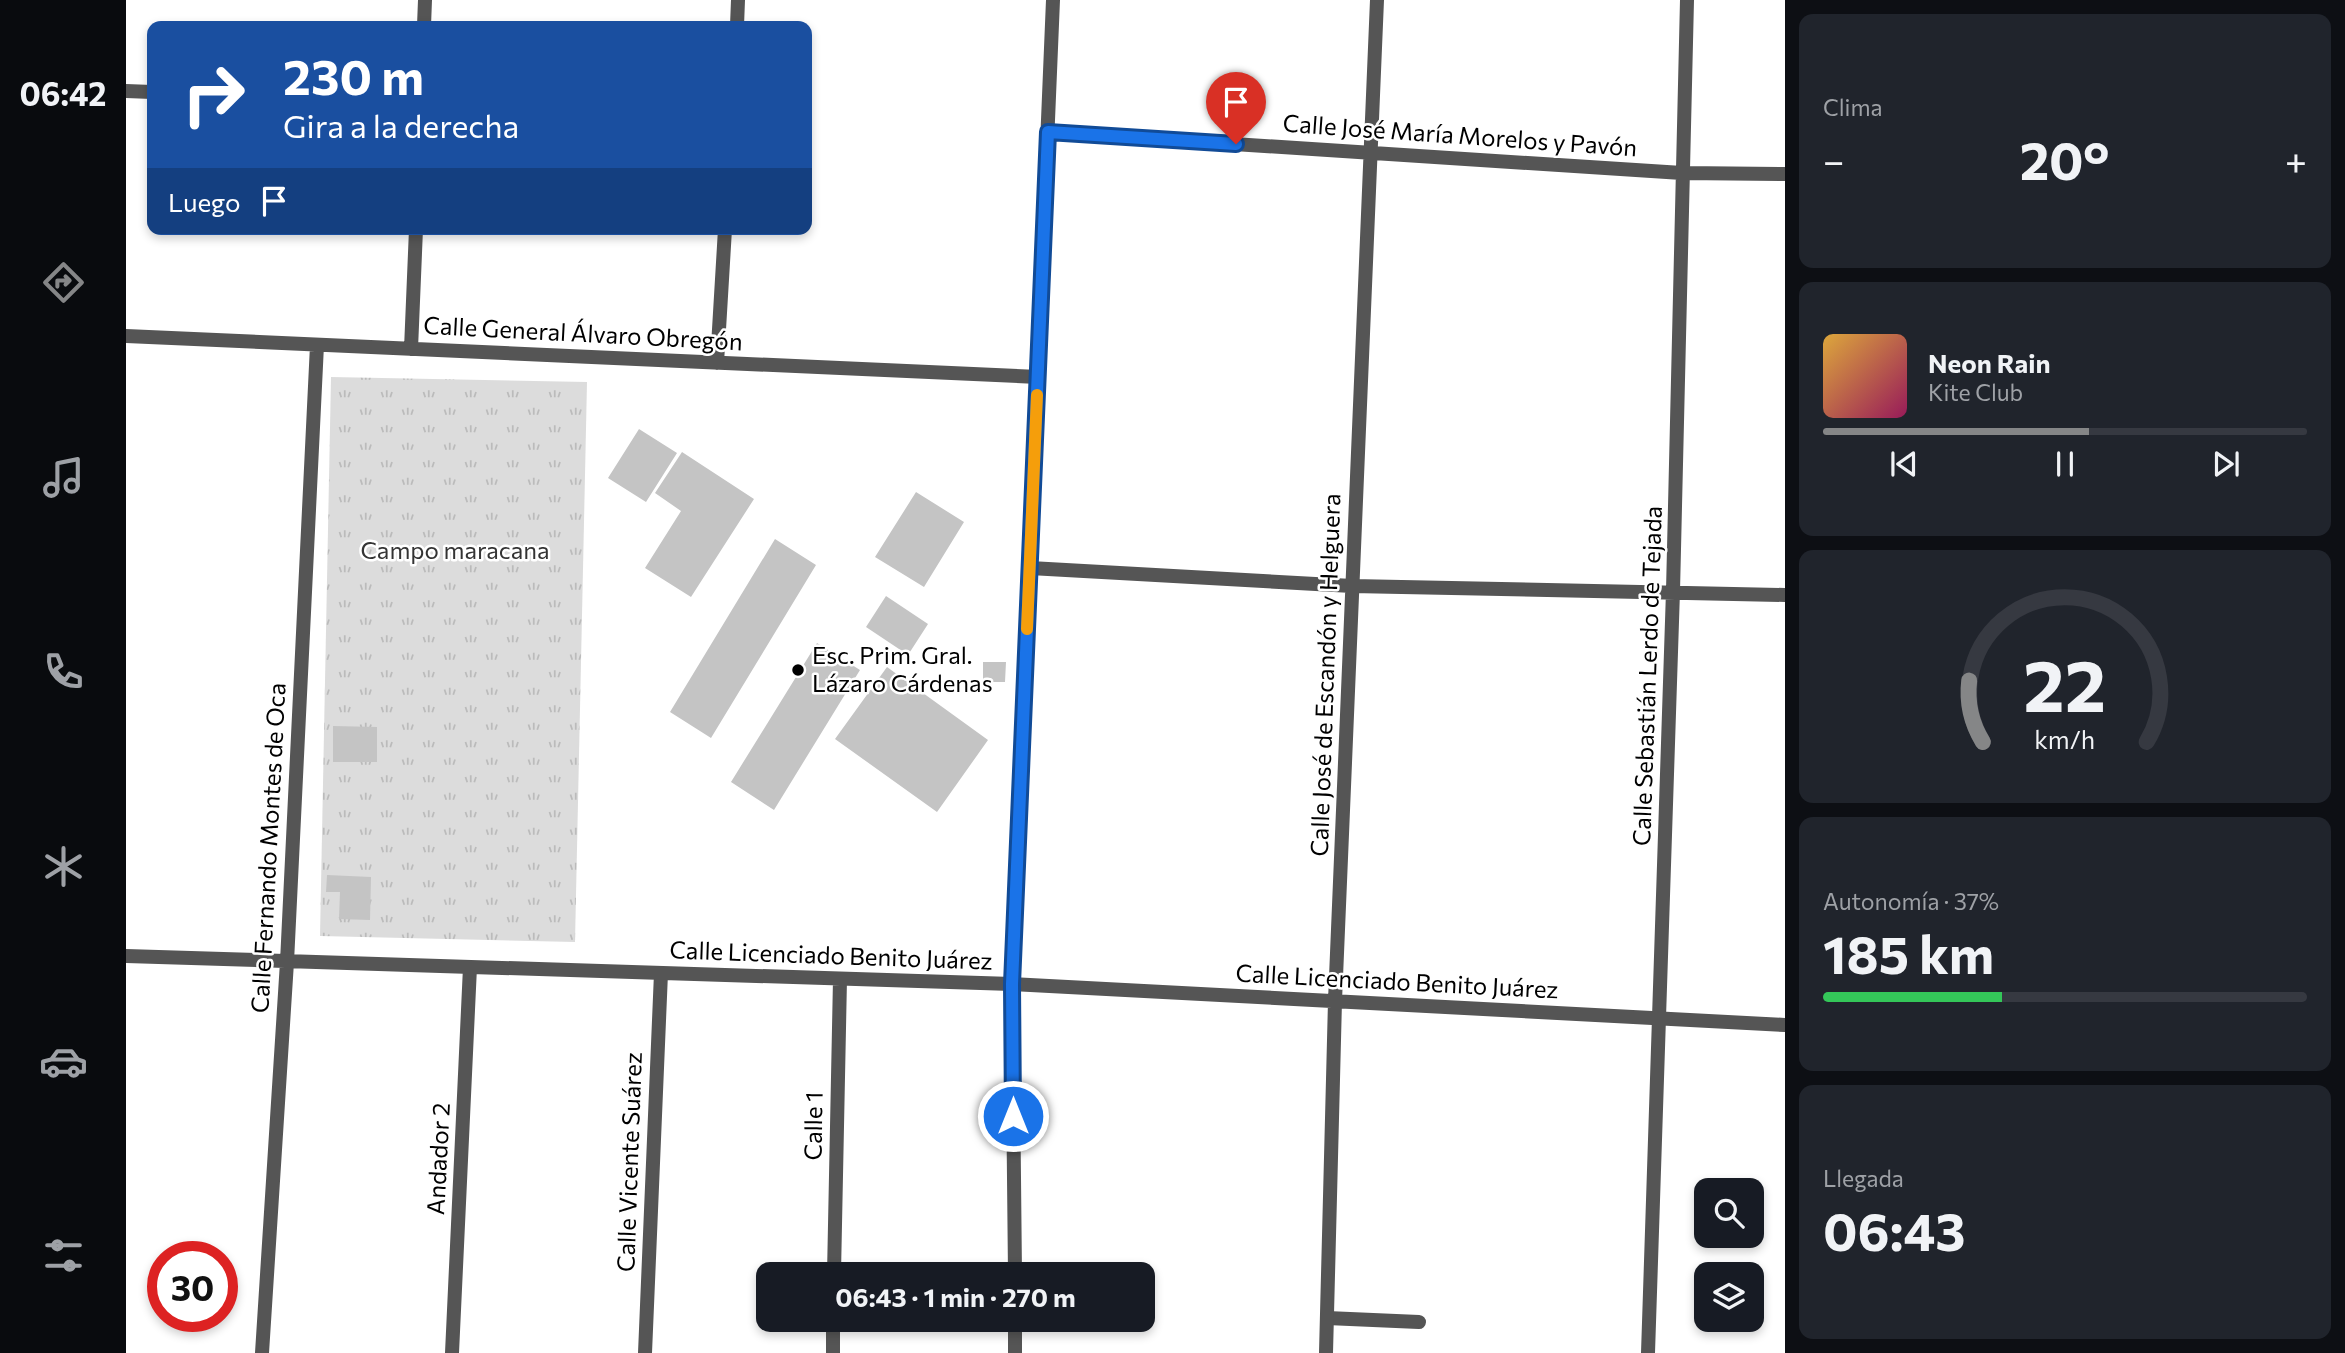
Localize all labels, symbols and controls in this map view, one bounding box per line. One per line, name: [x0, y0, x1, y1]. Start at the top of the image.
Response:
text: 230 m: [283, 45, 424, 105]
icon: right: [168, 49, 259, 140]
pin: [1206, 72, 1266, 144]
text: 06:42: [19, 73, 107, 113]
icon: arrive: [1217, 83, 1255, 121]
text: Clima: [1823, 93, 1883, 121]
text: Gira a la derecha: [283, 105, 519, 145]
street label: Calle José María Morelos y Pavón: [1282, 108, 1638, 161]
text: 20°: [2020, 127, 2110, 191]
text: −: [1823, 136, 1845, 183]
text: +: [2285, 136, 2307, 183]
icon: arrive: [255, 182, 293, 220]
text: Luego: [168, 186, 241, 217]
icon: directions: [39, 258, 88, 307]
street label: Calle General Álvaro Obregón: [423, 310, 743, 355]
text: Neon Rain: [1928, 347, 2051, 378]
text: Kite Club: [1928, 378, 2023, 406]
icon: previous: [1885, 445, 1923, 483]
icon: pause: [2046, 445, 2084, 483]
icon: next: [2207, 445, 2245, 483]
icon: music: [39, 453, 88, 502]
street label: Calle José de Escandón y Helguera: [1304, 493, 1345, 857]
street label: Calle Sebastián Lerdo de Tejada: [1626, 505, 1667, 847]
park label: Campo maracana: [360, 535, 550, 564]
text: 22: [2024, 639, 2106, 728]
place label: Esc. Prim. Gral. Lázaro Cárdenas: [812, 640, 993, 697]
icon: phone: [39, 647, 88, 696]
marker: Esc. Prim. Gral. Lázaro Cárdenas: [790, 662, 806, 678]
street label: Calle Fernando Montes de Oca: [244, 682, 291, 1014]
text: km/h: [2035, 724, 2095, 754]
icon: climate: [39, 842, 88, 891]
text: Autonomía · 37%: [1823, 887, 1999, 915]
text: 185 km: [1823, 921, 1994, 985]
street label: Calle Licenciado Benito Juárez: [669, 934, 993, 975]
street label: Calle Licenciado Benito Juárez: [1235, 958, 1559, 1003]
icon: car: [39, 1037, 88, 1086]
street label: Calle Vicente Suárez: [610, 1051, 647, 1272]
position arrow: [976, 1079, 1050, 1153]
street label: Calle 1: [797, 1091, 828, 1161]
street label: Andador 2: [420, 1102, 455, 1216]
text: Llegada: [1823, 1164, 1904, 1192]
map controls: [1694, 1178, 1764, 1332]
button: search: [1694, 1178, 1764, 1248]
text: 06:43: [1823, 1198, 1966, 1262]
icon: filters: [39, 1231, 88, 1280]
speed limit sign: 30: [147, 1241, 238, 1332]
button: layers: [1694, 1262, 1764, 1332]
text: 06:43 · 1 min · 270 m: [835, 1281, 1076, 1312]

